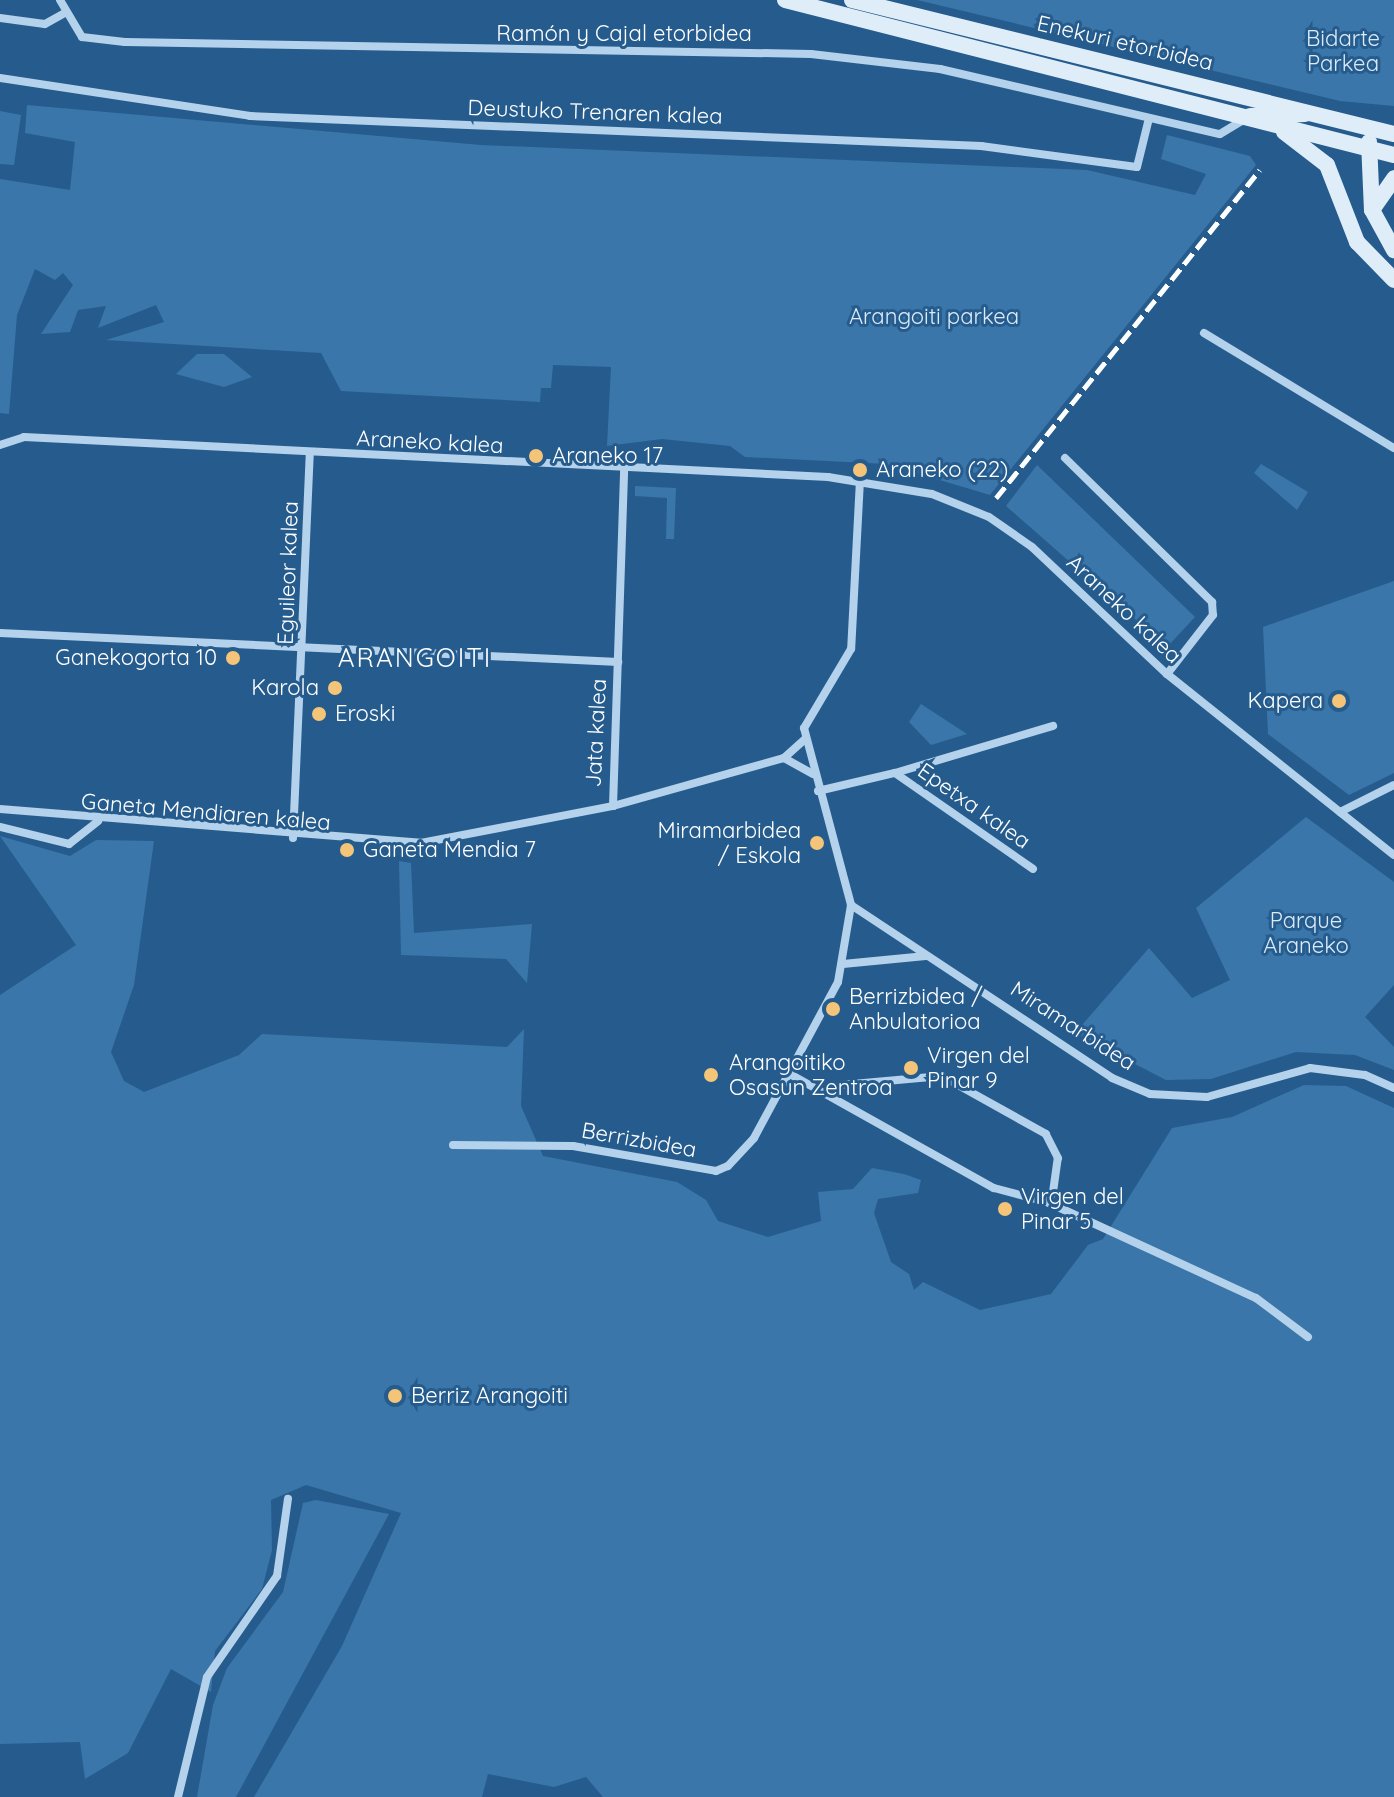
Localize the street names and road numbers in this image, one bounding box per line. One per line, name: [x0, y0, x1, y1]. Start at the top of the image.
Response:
street label: Enekuri etorbidea: [1034, 10, 1216, 76]
street label: Ramón y Cajal etorbidea: [496, 21, 752, 47]
street label: Deustuko Trenaren kalea: [467, 94, 723, 130]
street label: Araneko kalea: [356, 425, 504, 459]
street label: Eguileor kalea: [272, 501, 304, 645]
street label: Araneko kalea: [1061, 549, 1187, 669]
street label: Jata kalea: [580, 678, 612, 788]
street label: Epetxa kalea: [913, 758, 1035, 854]
street label: Ganeta Mendiaren kalea: [80, 788, 332, 836]
street label: Miramarbidea: [1006, 976, 1140, 1076]
street label: Berrizbidea: [580, 1117, 698, 1163]

